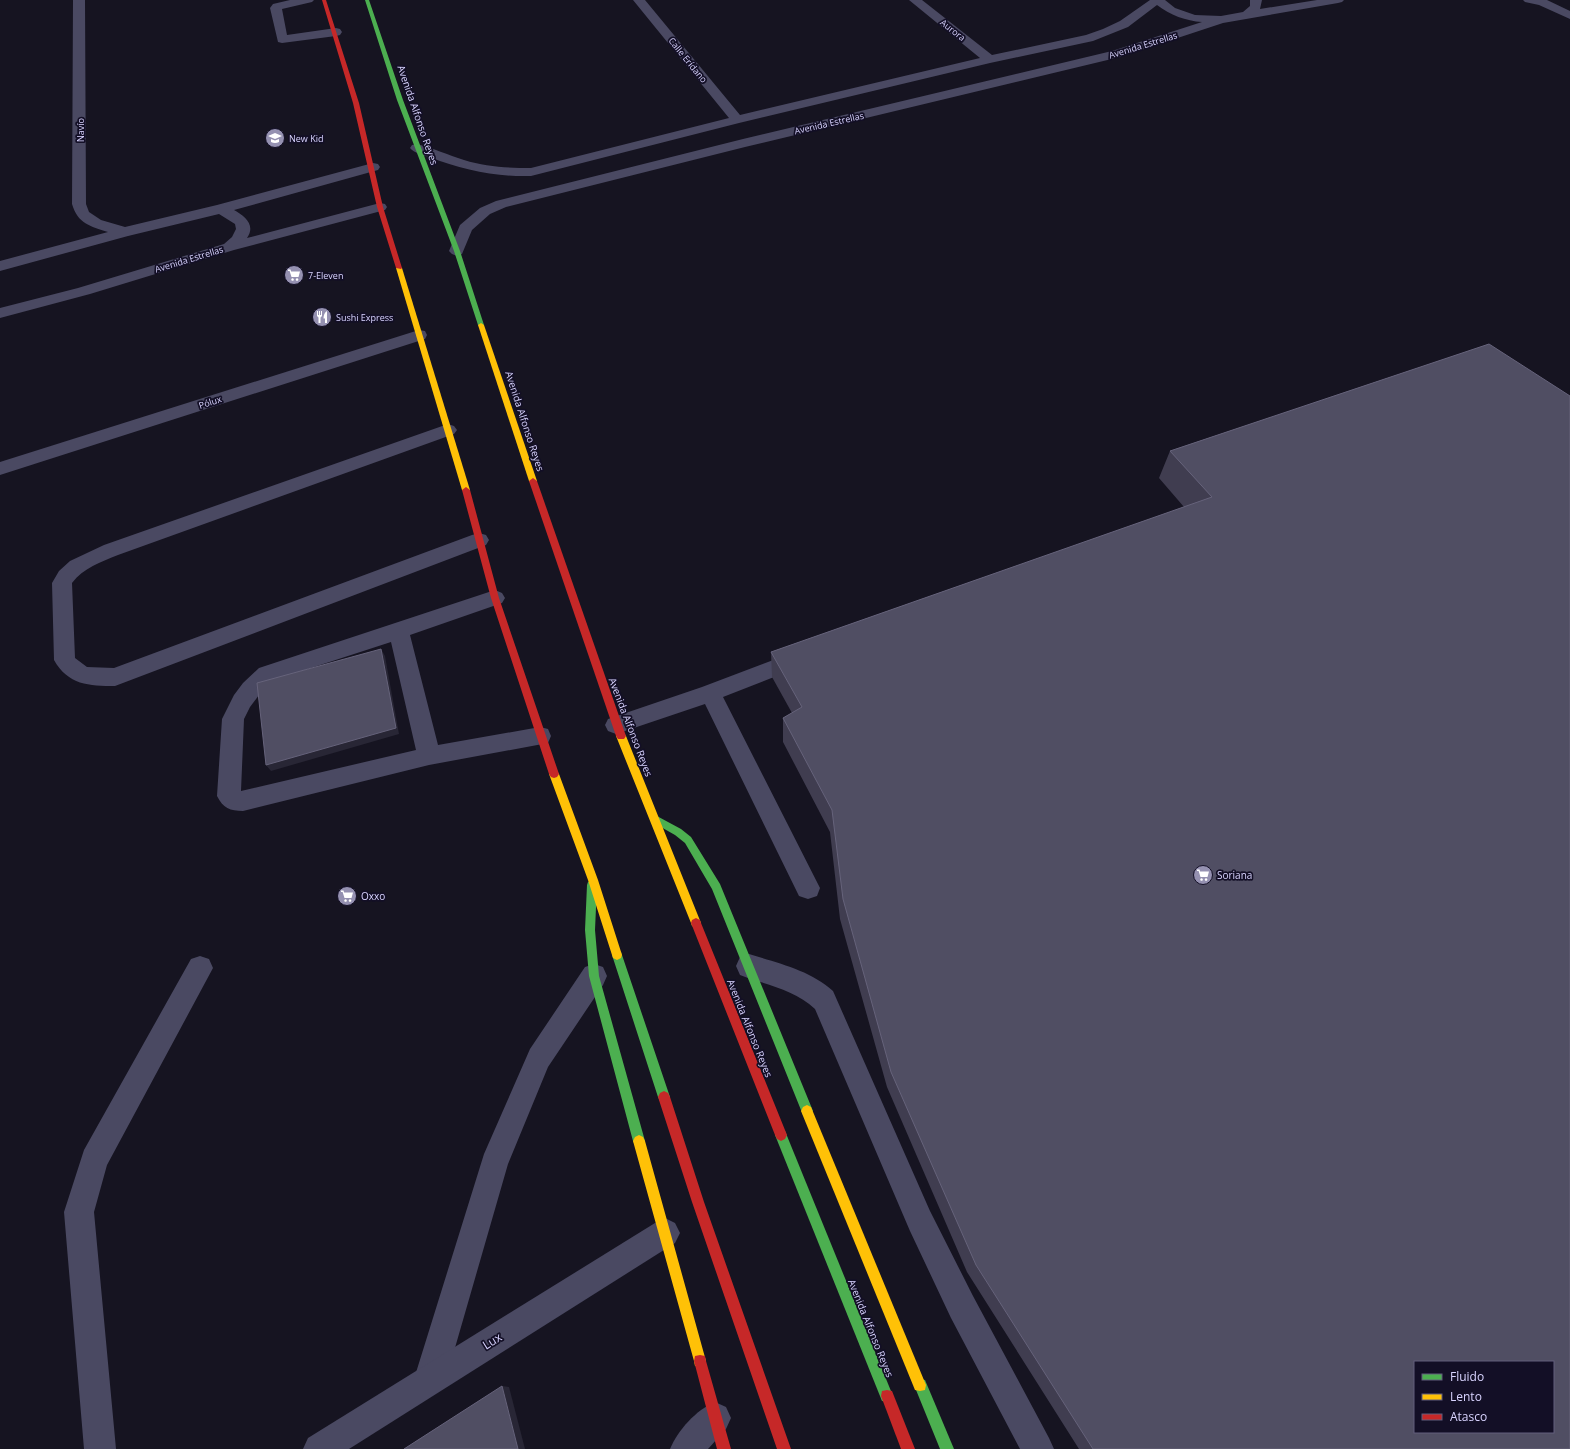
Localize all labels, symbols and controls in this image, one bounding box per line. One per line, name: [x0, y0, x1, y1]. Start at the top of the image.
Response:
street label: Aurora: [938, 16, 968, 44]
street label: Avenida Estrellas: [1107, 28, 1179, 62]
street label: Calle Erídano: [666, 35, 710, 85]
street label: Avenida Alfonso Reyes: [394, 63, 442, 167]
street label: Avenida Estrellas: [793, 109, 865, 137]
street label: Navío: [74, 118, 87, 142]
school or university icon: New Kid: [264, 127, 286, 149]
place label: New Kid: [289, 132, 323, 145]
street label: Avenida Estrellas: [153, 242, 225, 276]
supermarket icon: 7-Eleven: [283, 264, 305, 286]
place label: 7-Eleven: [308, 269, 343, 282]
restaurant icon: Sushi Express: [311, 306, 333, 328]
place label: Sushi Express: [336, 311, 393, 324]
street label: Avenida Alfonso Reyes: [502, 369, 548, 473]
street label: Pólux: [197, 392, 223, 412]
street label: Avenida Alfonso Reyes: [606, 676, 656, 779]
supermarket icon: Soriana: [1192, 864, 1214, 886]
place label: Soriana: [1217, 868, 1252, 882]
supermarket icon: Oxxo: [336, 885, 358, 907]
place label: Oxxo: [361, 889, 385, 903]
street label: Avenida Alfonso Reyes: [724, 977, 776, 1079]
street label: Avenida Alfonso Reyes: [845, 1277, 897, 1379]
street label: Lux: [479, 1328, 506, 1353]
legend: [1414, 1361, 1554, 1433]
text: Fluido: [1450, 1368, 1484, 1385]
text: Lento: [1450, 1388, 1482, 1405]
text: Atasco: [1450, 1408, 1487, 1425]

